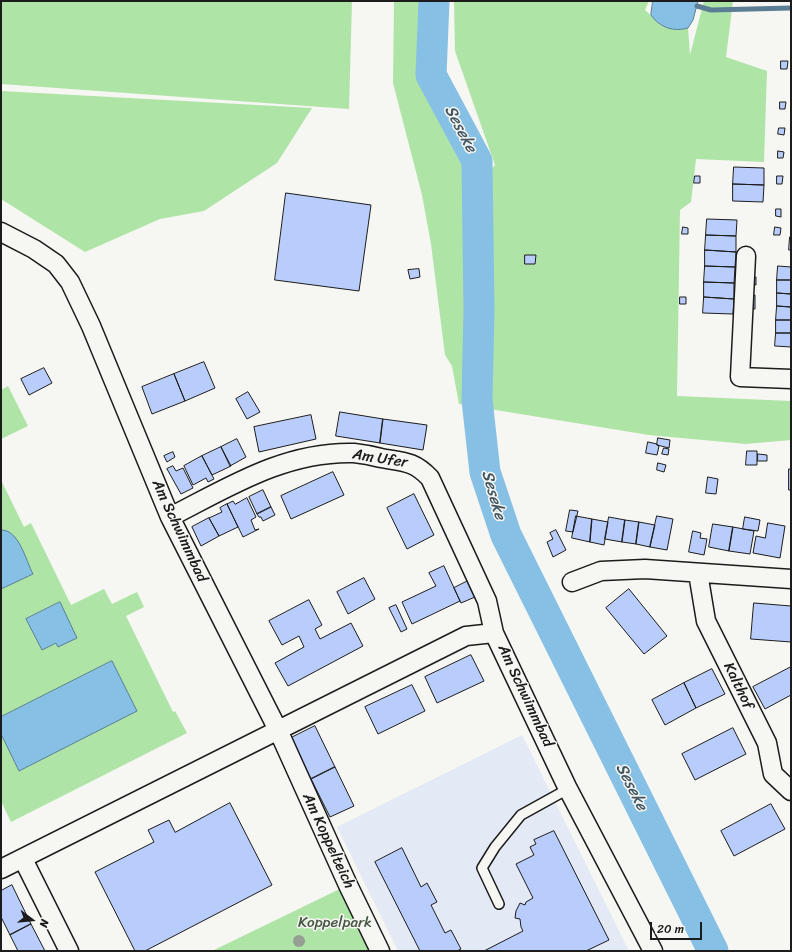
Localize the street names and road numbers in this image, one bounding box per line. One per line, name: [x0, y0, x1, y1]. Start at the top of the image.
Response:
street label: Am Ufer: [351, 446, 409, 472]
street label: Am Schwimmbad: [147, 477, 211, 585]
street label: Am Schwimmbad: [493, 642, 557, 750]
street label: Kalthof: [719, 660, 757, 712]
street label: Am Koppelteich: [298, 790, 358, 892]

